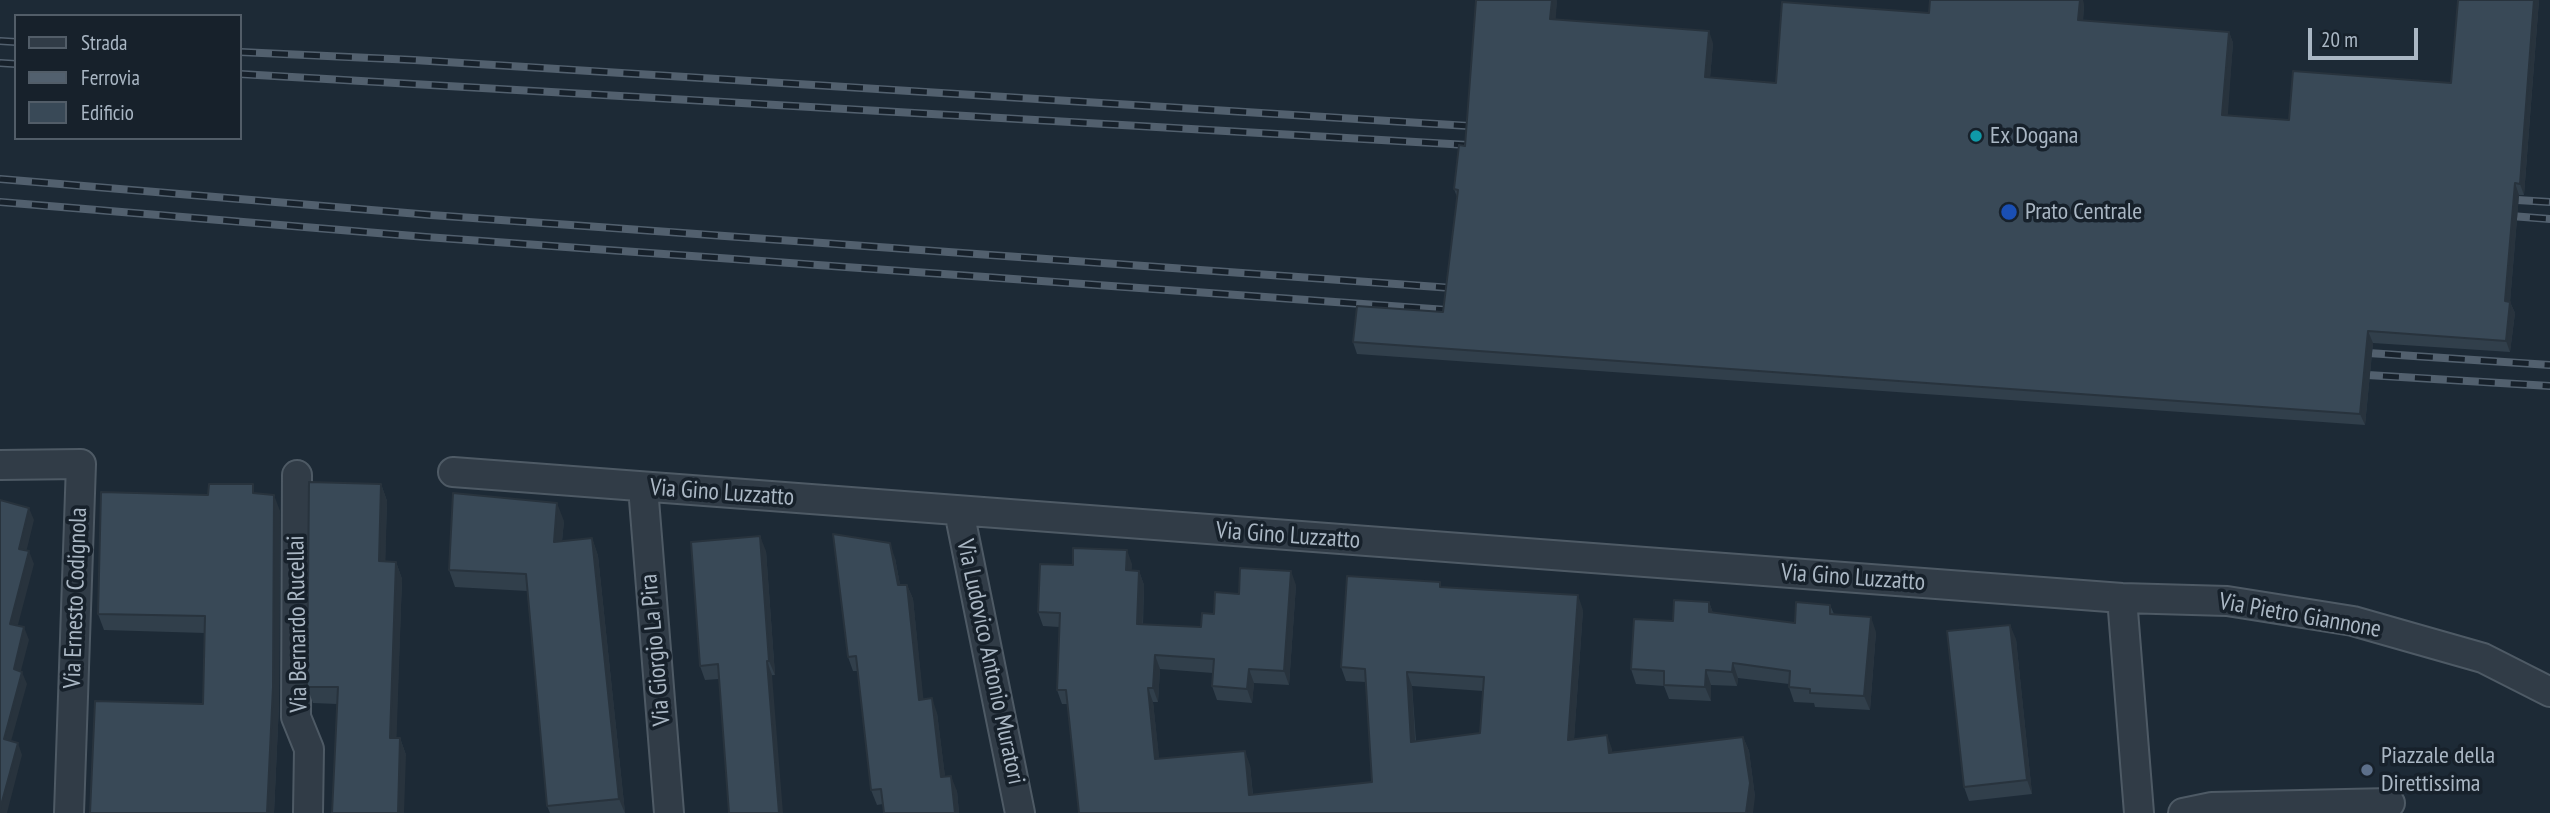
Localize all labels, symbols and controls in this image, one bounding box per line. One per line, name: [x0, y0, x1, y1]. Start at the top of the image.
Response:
legend: [14, 14, 242, 140]
scale bar: [2312, 14, 2422, 58]
text: 20 m: [2321, 26, 2358, 53]
text: Strada: [81, 29, 127, 56]
text: Ferrovia: [81, 64, 140, 91]
text: Edificio: [81, 99, 134, 126]
place label: Ex Dogana: [1990, 122, 2078, 150]
marker: Ex Dogana: [1968, 128, 1984, 144]
place label: Prato Centrale: [2025, 198, 2142, 226]
marker: Prato Centrale: [1999, 202, 2019, 222]
street label: Via Gino Luzzatto: [649, 474, 795, 512]
street label: Via Ernesto Codignola: [58, 507, 94, 689]
street label: Via Gino Luzzatto: [1215, 517, 1361, 555]
street label: Via Bernardo Rucellai: [282, 535, 314, 713]
street label: Via Ludovico Antonio Muratori: [950, 537, 1030, 787]
street label: Via Gino Luzzatto: [1780, 559, 1926, 597]
street label: Via Giorgio La Pira: [635, 573, 677, 727]
street label: Via Pietro Giannone: [2217, 588, 2383, 644]
place label: Piazzale della Direttissima: [2381, 742, 2495, 798]
marker: Piazzale della Direttissima: [2359, 762, 2375, 778]

